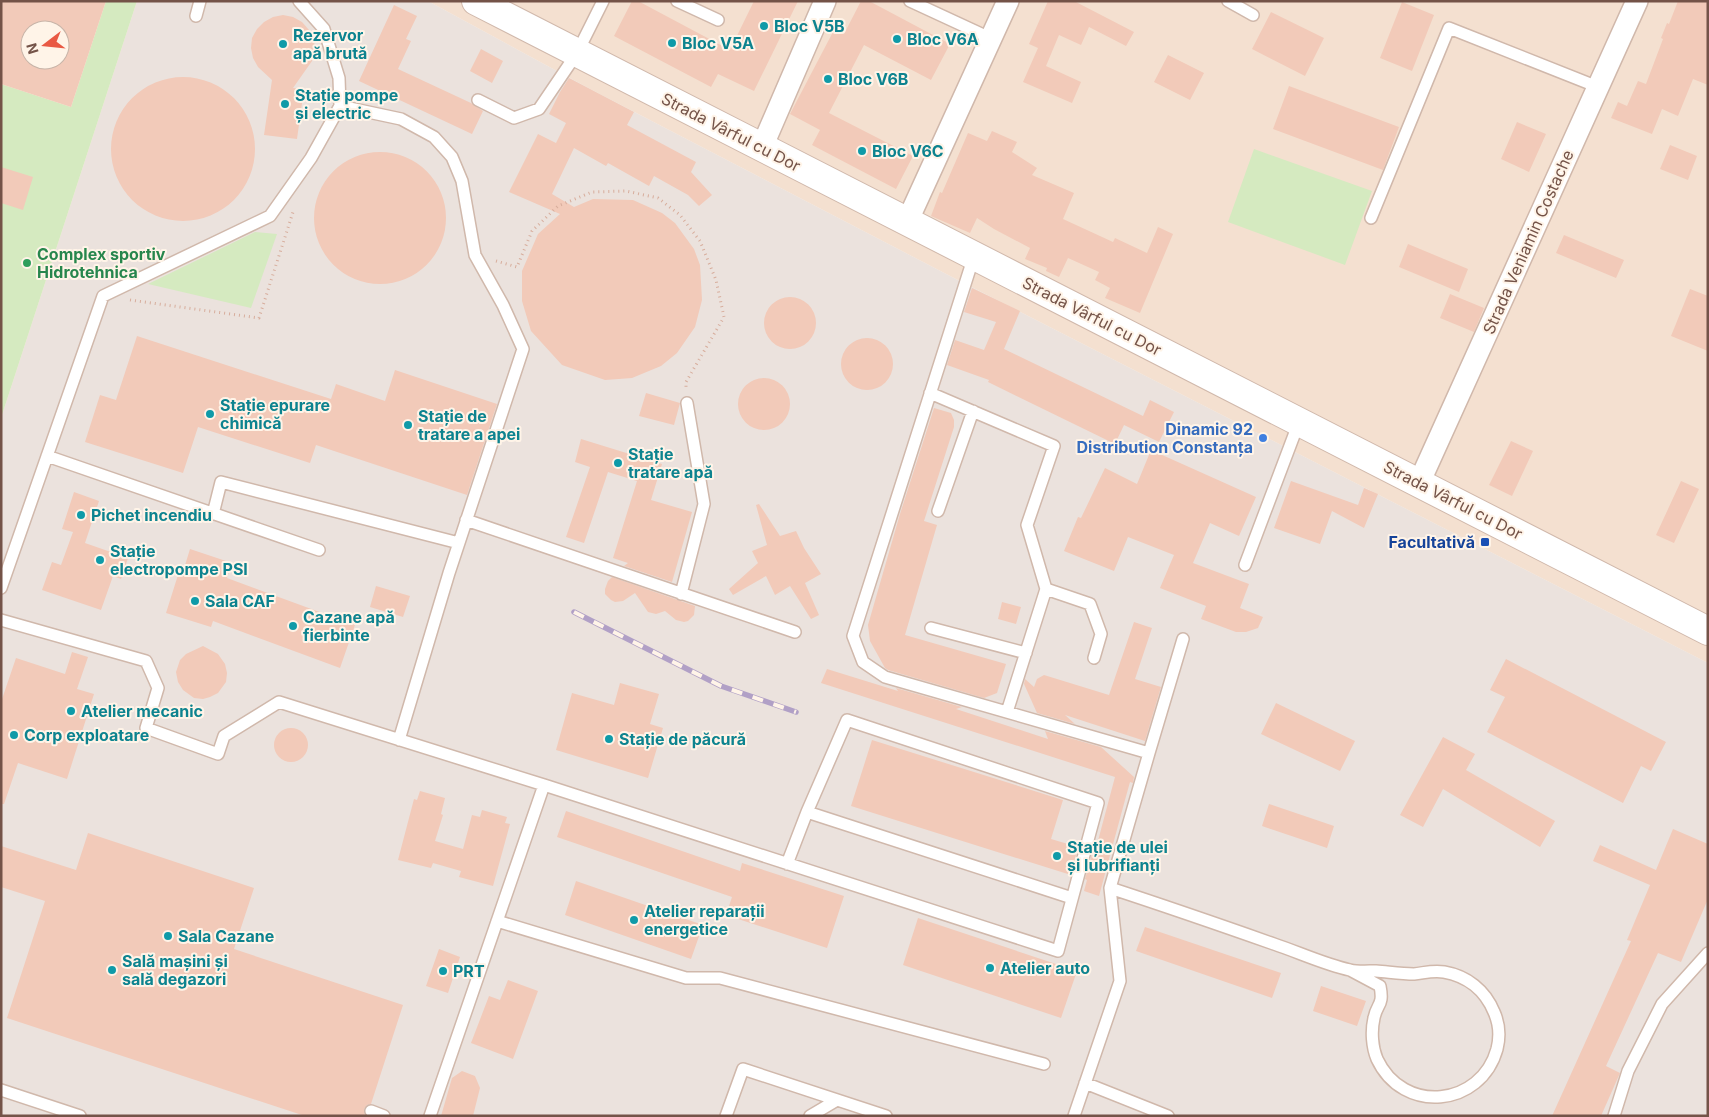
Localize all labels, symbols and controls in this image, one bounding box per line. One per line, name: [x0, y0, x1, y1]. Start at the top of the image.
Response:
place label: Bloc V5B: [774, 16, 845, 36]
north arrow: [20, 20, 70, 70]
marker: Bloc V5B: [758, 20, 770, 32]
place label: Rezervor apă brută: [293, 25, 367, 63]
place label: Bloc V6A: [907, 29, 979, 49]
place label: Bloc V5A: [682, 33, 754, 53]
marker: Bloc V6A: [891, 33, 903, 45]
marker: Bloc V5A: [666, 37, 678, 49]
marker: Rezervor apă brută: [277, 38, 289, 50]
text: N: [22, 41, 42, 56]
place label: Bloc V6B: [838, 69, 908, 89]
marker: Bloc V6B: [822, 73, 834, 85]
place label: Stație pompe și electric: [295, 85, 398, 123]
street label: Strada Vârful cu Dor: [658, 88, 804, 176]
marker: Stație pompe și electric: [279, 98, 291, 110]
place label: Bloc V6C: [872, 141, 944, 161]
marker: Bloc V6C: [856, 145, 868, 157]
street label: Strada Veniamin Costache: [1478, 147, 1578, 337]
place label: Complex sportiv Hidrotehnica: [37, 244, 166, 282]
marker: Complex sportiv Hidrotehnica: [21, 257, 33, 269]
street label: Strada Vârful cu Dor: [1019, 272, 1165, 360]
place label: Stație epurare chimică: [220, 395, 330, 433]
place label: Stație de tratare a apei: [418, 406, 520, 444]
marker: Stație epurare chimică: [204, 408, 216, 420]
marker: Stație de tratare a apei: [402, 419, 414, 431]
place label: Dinamic 92 Distribution Constanța: [1077, 419, 1253, 457]
marker: Dinamic 92 Distribution Constanța: [1257, 432, 1269, 444]
place label: Stație tratare apă: [628, 444, 713, 482]
street label: Strada Vârful cu Dor: [1380, 456, 1526, 544]
marker: Stație tratare apă: [612, 457, 624, 469]
place label: Pichet incendiu: [91, 505, 212, 525]
marker: Pichet incendiu: [75, 509, 87, 521]
place label: Facultativă: [1388, 532, 1475, 552]
marker: Facultativă: [1479, 536, 1491, 548]
place label: Stație electropompe PSI: [110, 541, 248, 579]
marker: Stație electropompe PSI: [94, 554, 106, 566]
place label: Sala CAF: [205, 591, 275, 611]
marker: Sala CAF: [189, 595, 201, 607]
place label: Cazane apă fierbinte: [303, 607, 395, 645]
marker: Cazane apă fierbinte: [287, 620, 299, 632]
place label: Atelier mecanic: [81, 701, 203, 721]
marker: Atelier mecanic: [65, 705, 77, 717]
place label: Corp exploatare: [24, 725, 149, 745]
marker: Corp exploatare: [8, 729, 20, 741]
place label: Stație de păcură: [619, 729, 746, 749]
marker: Stație de păcură: [603, 733, 615, 745]
place label: Stație de ulei și lubrifianți: [1067, 837, 1168, 875]
marker: Stație de ulei și lubrifianți: [1051, 850, 1063, 862]
place label: Atelier reparații energetice: [644, 901, 765, 939]
marker: Atelier reparații energetice: [628, 914, 640, 926]
place label: Sala Cazane: [178, 926, 274, 946]
marker: Sala Cazane: [162, 930, 174, 942]
place label: Sală mașini și sală degazori: [122, 951, 228, 989]
place label: Atelier auto: [1000, 958, 1090, 978]
place label: PRT: [453, 961, 485, 981]
marker: Atelier auto: [984, 962, 996, 974]
marker: Sală mașini și sală degazori: [106, 964, 118, 976]
marker: PRT: [437, 965, 449, 977]

